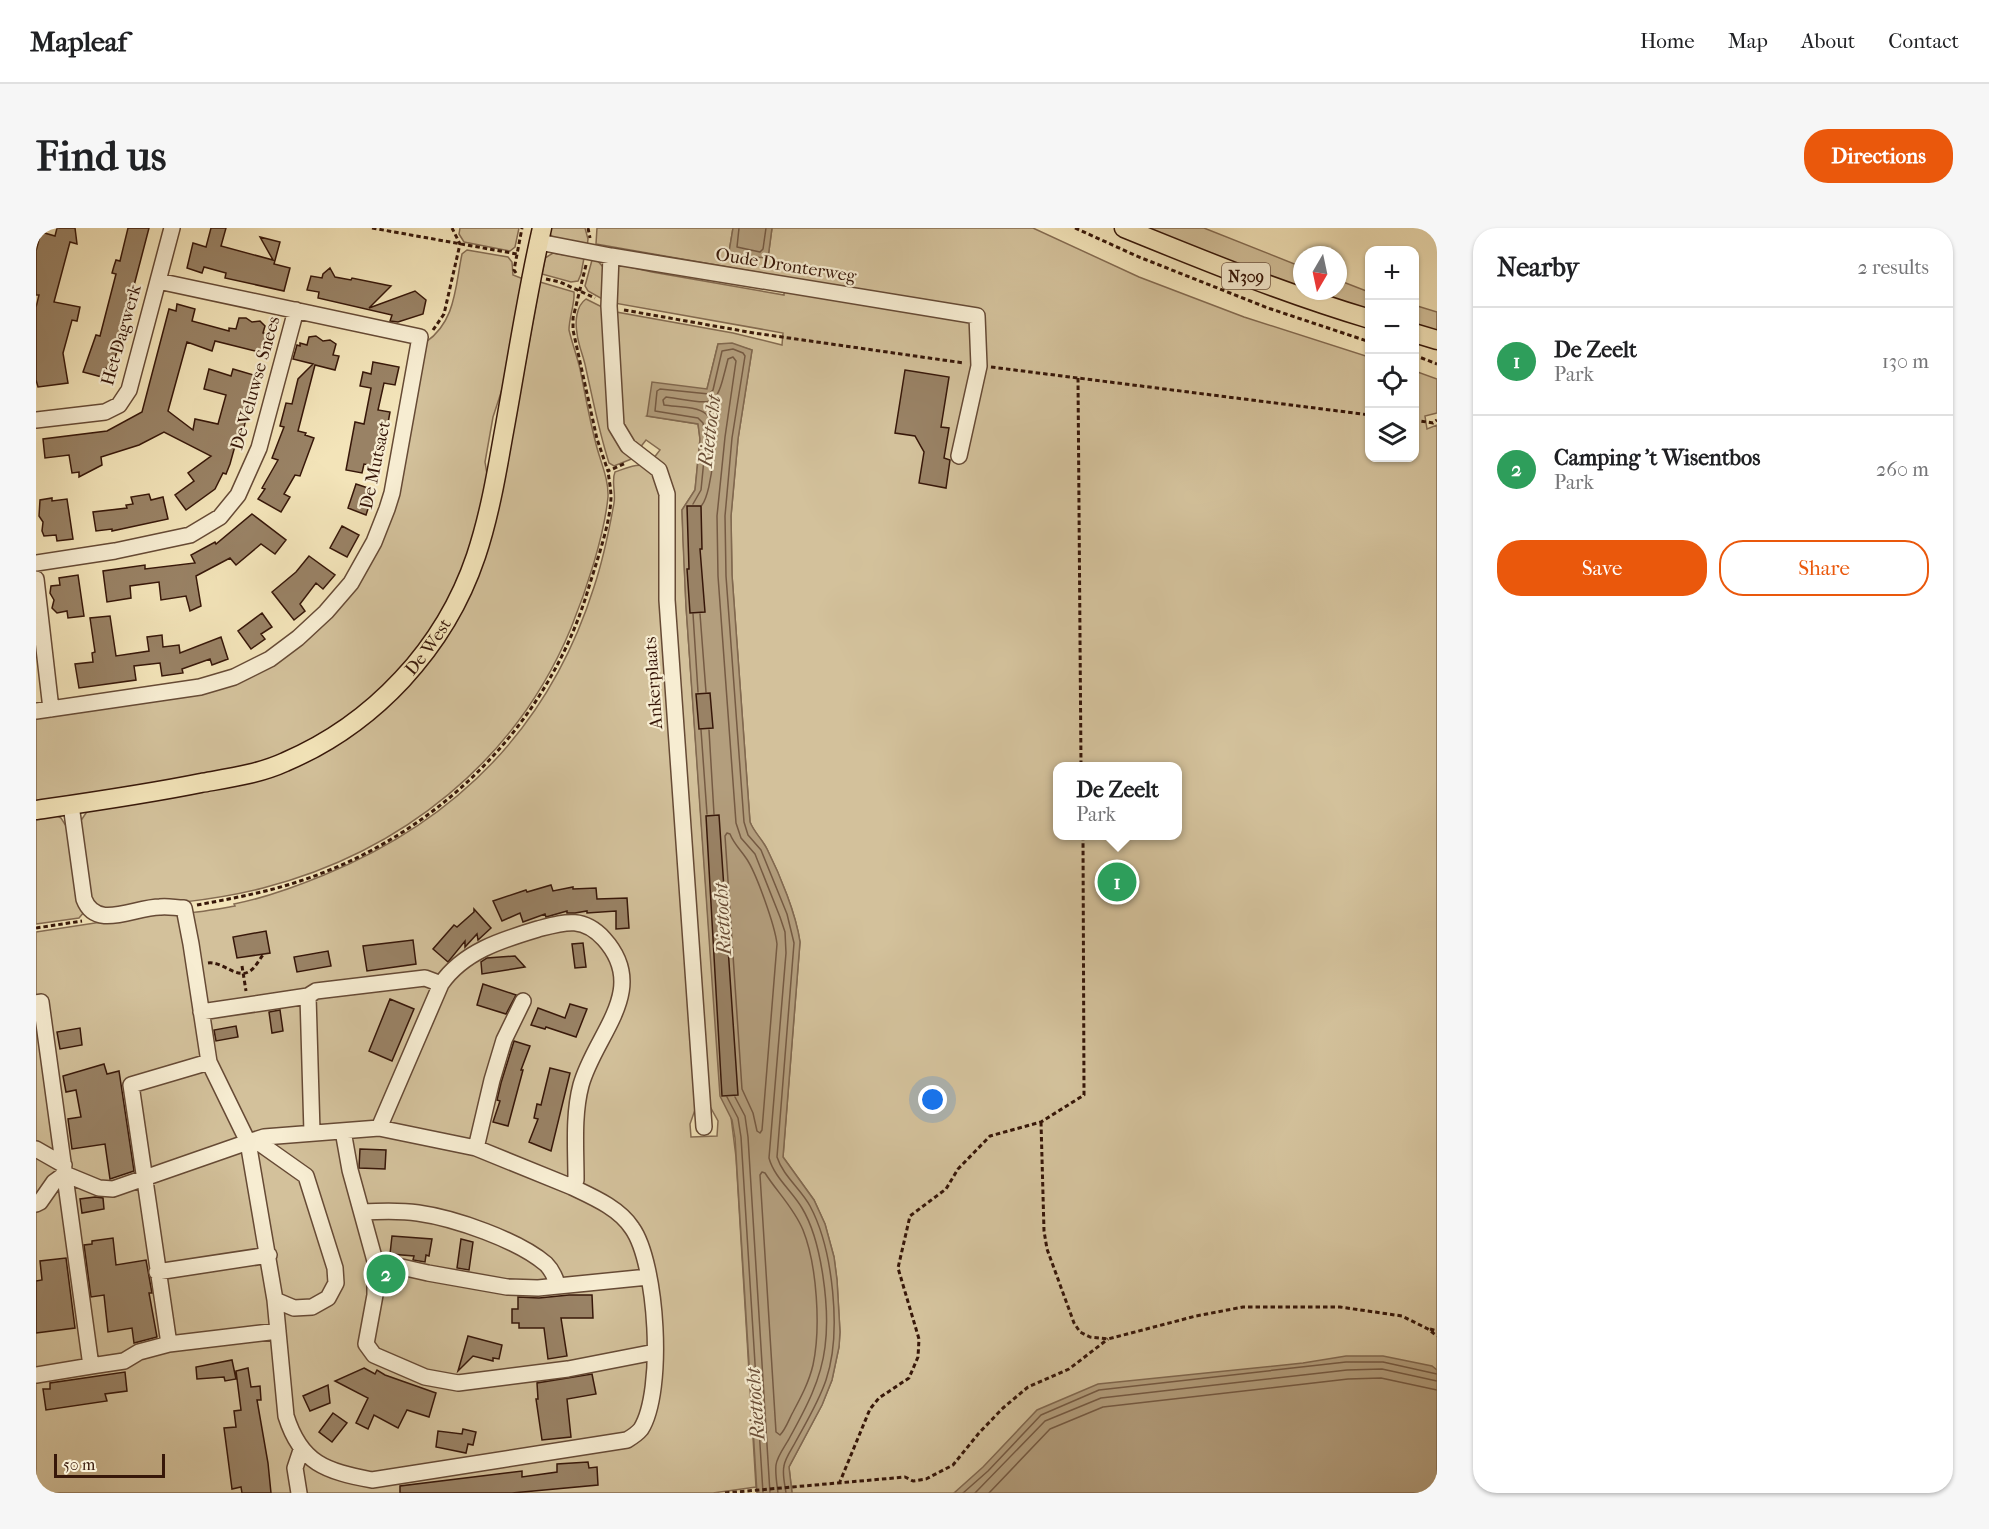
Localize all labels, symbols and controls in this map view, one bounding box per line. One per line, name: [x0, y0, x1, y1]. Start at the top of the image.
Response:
text: Mapleaf: [30, 25, 127, 58]
text: Home: [1640, 29, 1695, 53]
text: Map: [1728, 29, 1768, 53]
text: About: [1801, 29, 1855, 53]
text: Contact: [1888, 29, 1959, 53]
button: Directions: [1804, 129, 1953, 183]
text: Find us: [36, 132, 166, 181]
street label: Oude Dronterweg: [714, 244, 858, 287]
north arrow: [1293, 246, 1347, 300]
map controls: [1365, 246, 1419, 462]
button: +: [1365, 246, 1419, 300]
text: Nearby: [1497, 252, 1579, 283]
text: 2 results: [1858, 256, 1929, 279]
road number: N309: [1222, 263, 1270, 289]
street label: Het Dagwerk: [97, 282, 146, 388]
button: −: [1365, 300, 1419, 354]
street label: De Veluwse Snees: [226, 314, 285, 452]
text: De Zeelt: [1554, 337, 1637, 363]
text: 1: [1513, 350, 1520, 373]
text: 130 m: [1882, 350, 1929, 373]
button: locate: [1365, 354, 1419, 408]
text: Park: [1554, 363, 1594, 386]
water label: Riettocht: [693, 392, 726, 470]
button: layers: [1365, 408, 1419, 462]
street label: De Mutsaet: [356, 419, 395, 511]
text: Camping 't Wisentbos: [1554, 445, 1760, 471]
text: 2: [1511, 458, 1522, 481]
text: 260 m: [1876, 458, 1929, 481]
text: Park: [1554, 471, 1594, 494]
button: Save: [1497, 540, 1707, 596]
button: Share: [1719, 540, 1929, 596]
street label: De West: [401, 614, 456, 680]
street label: Ankerplaats: [640, 636, 667, 731]
popup: [1053, 762, 1182, 840]
text: De Zeelt: [1076, 777, 1159, 803]
text: Park: [1076, 803, 1116, 826]
pin: 1: [1098, 860, 1136, 904]
water label: Riettocht: [709, 880, 736, 958]
your location: [918, 1085, 947, 1114]
pin: 2: [366, 1252, 406, 1296]
water label: Riettocht: [741, 1365, 770, 1443]
scale bar: [54, 1451, 165, 1478]
text: 50 m: [63, 1455, 95, 1474]

